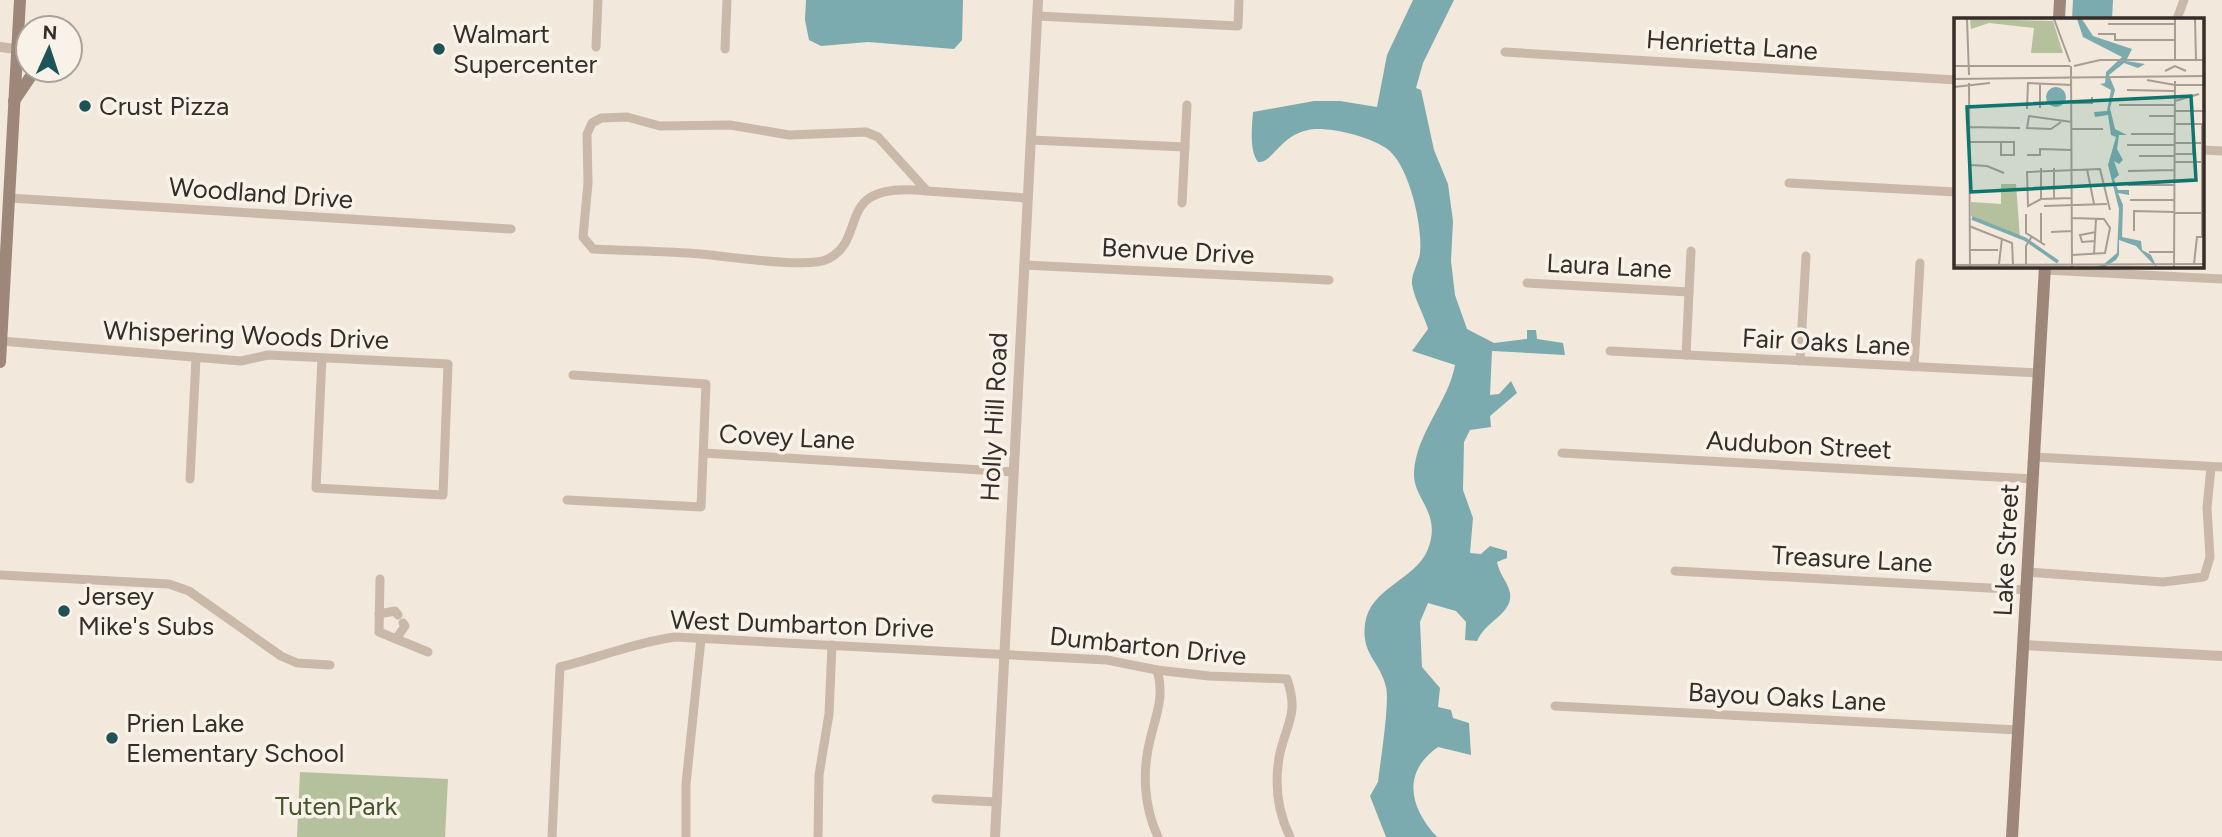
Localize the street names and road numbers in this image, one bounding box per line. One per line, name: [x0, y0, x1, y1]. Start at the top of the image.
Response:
street label: Henrietta Lane: [1645, 23, 1819, 67]
street label: Woodland Drive: [168, 171, 354, 215]
street label: Benvue Drive: [1101, 231, 1255, 271]
street label: Laura Lane: [1546, 247, 1672, 285]
street label: Whispering Woods Drive: [102, 314, 390, 356]
street label: Fair Oaks Lane: [1741, 322, 1911, 362]
street label: Holly Hill Road: [974, 332, 1014, 502]
street label: Covey Lane: [718, 417, 856, 457]
street label: Audubon Street: [1705, 424, 1893, 466]
street label: Lake Street: [1987, 483, 2025, 617]
street label: Treasure Lane: [1771, 539, 1933, 579]
street label: West Dumbarton Drive: [669, 603, 935, 645]
street label: Dumbarton Drive: [1048, 620, 1248, 672]
street label: Bayou Oaks Lane: [1687, 676, 1887, 718]

